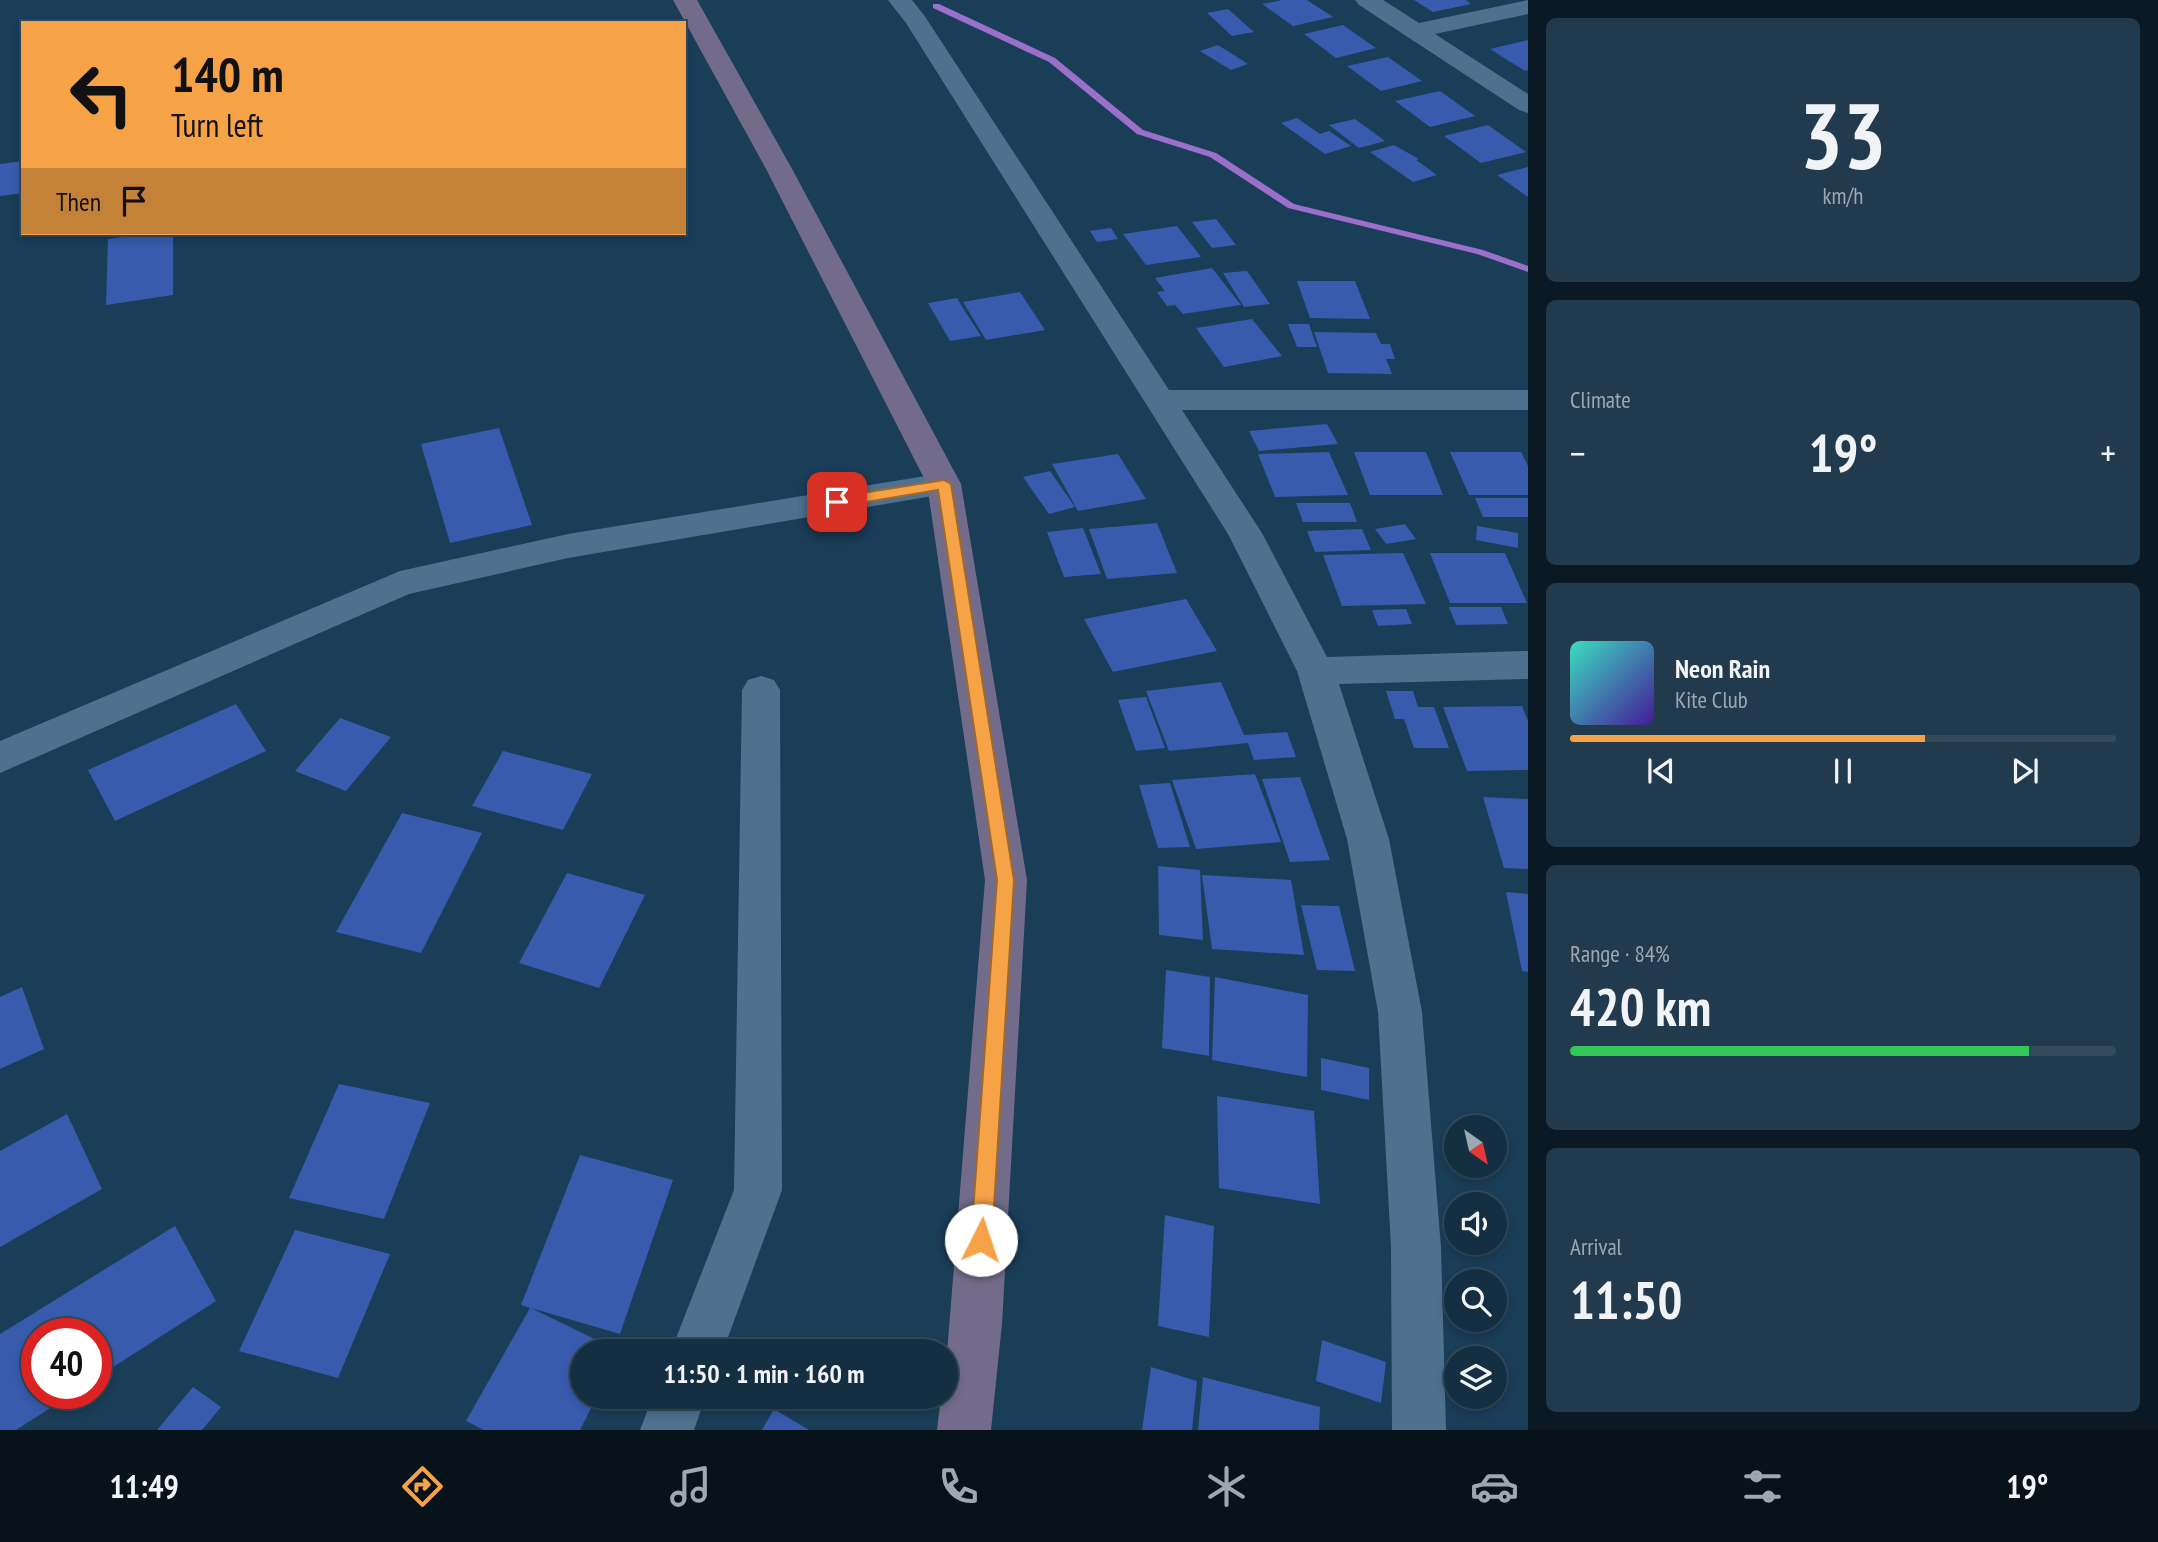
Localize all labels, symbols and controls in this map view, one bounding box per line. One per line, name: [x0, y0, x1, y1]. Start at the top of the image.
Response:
text: 140 m: [171, 42, 284, 106]
icon: left: [56, 49, 147, 140]
text: 33: [1800, 76, 1887, 194]
text: Turn left: [171, 104, 263, 146]
text: km/h: [1823, 181, 1863, 210]
icon: arrive: [115, 182, 153, 220]
text: Then: [56, 185, 101, 218]
text: Climate: [1570, 385, 1631, 414]
text: 19°: [1809, 419, 1877, 486]
text: −: [1570, 428, 1586, 477]
text: +: [2100, 428, 2116, 477]
pin: [807, 472, 867, 532]
icon: arrive: [818, 483, 856, 521]
text: Neon Rain: [1675, 652, 1770, 685]
text: Kite Club: [1675, 685, 1748, 714]
icon: previous: [1642, 752, 1680, 790]
icon: pause: [1824, 752, 1862, 790]
icon: next: [2006, 752, 2044, 790]
text: Range · 84%: [1570, 939, 1670, 968]
text: 420 km: [1570, 973, 1711, 1040]
north arrow: [1444, 1115, 1507, 1178]
map controls: [1444, 1115, 1507, 1409]
button: sound: [1444, 1192, 1507, 1255]
position arrow: [944, 1203, 1018, 1277]
text: Arrival: [1570, 1232, 1622, 1261]
text: 11:50: [1570, 1266, 1682, 1333]
button: search: [1444, 1269, 1507, 1332]
speed limit sign: 40: [21, 1318, 112, 1409]
button: layers: [1444, 1346, 1507, 1409]
text: 11:50 · 1 min · 160 m: [664, 1357, 864, 1390]
icon: directions: [398, 1462, 447, 1511]
icon: music: [666, 1462, 715, 1511]
icon: phone: [934, 1462, 983, 1511]
icon: climate: [1202, 1462, 1251, 1511]
icon: car: [1470, 1462, 1519, 1511]
icon: filters: [1738, 1462, 1787, 1511]
text: 11:49: [110, 1465, 179, 1507]
text: 19°: [2006, 1465, 2048, 1507]

